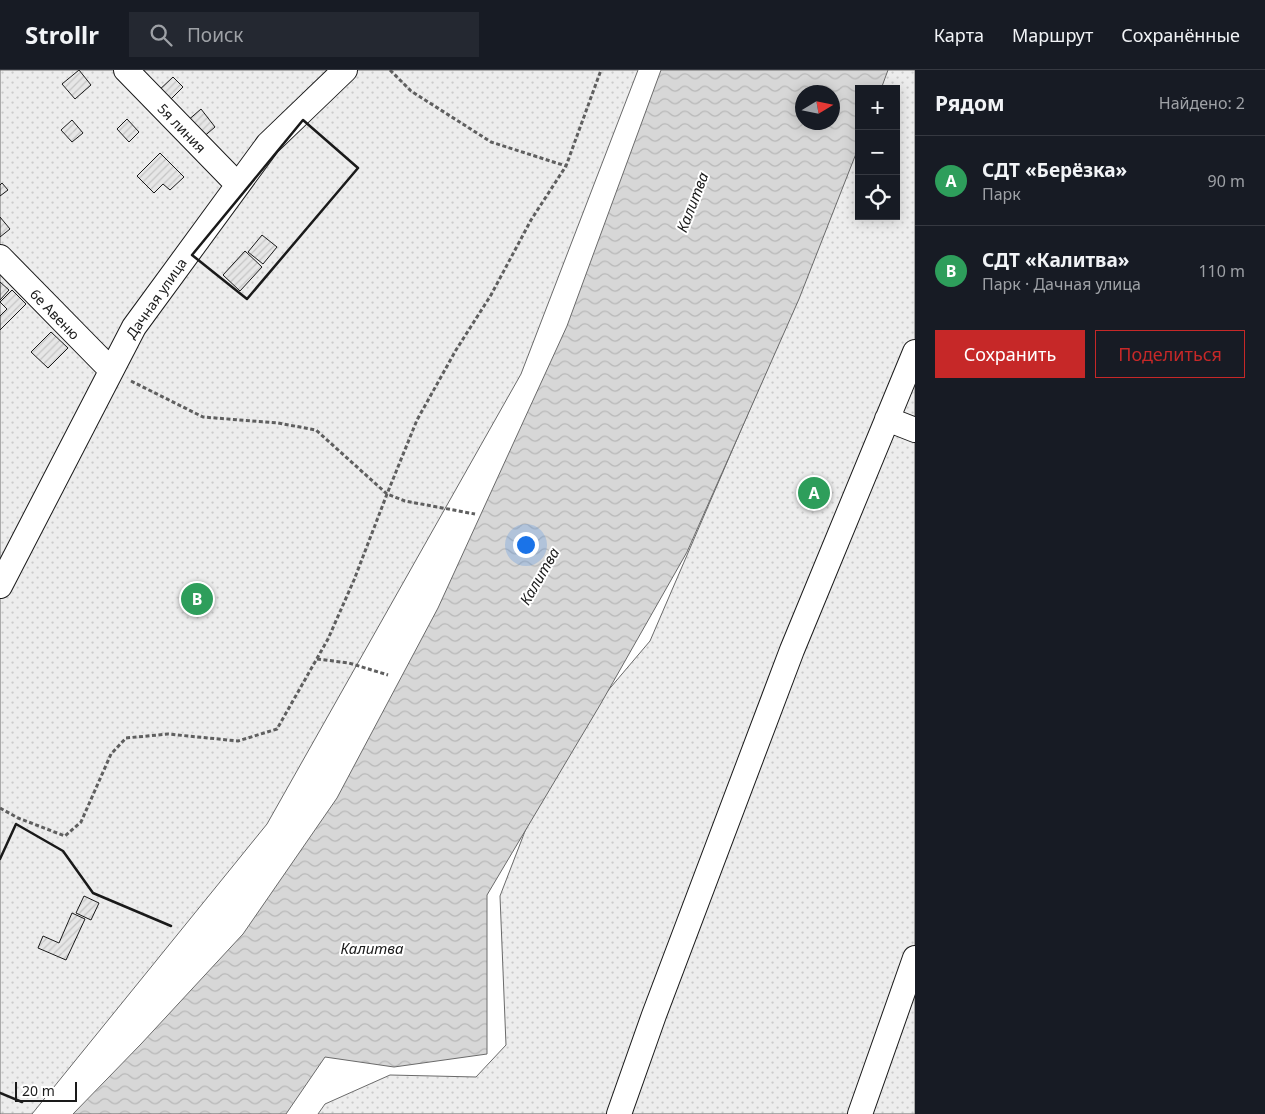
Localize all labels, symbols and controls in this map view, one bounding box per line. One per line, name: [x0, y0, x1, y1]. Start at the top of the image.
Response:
search box: [129, 12, 479, 57]
text: Strollr: [25, 18, 99, 51]
icon: search: [147, 21, 175, 49]
text: Поиск: [187, 22, 243, 48]
text: Карта: [934, 23, 984, 47]
text: Маршрут: [1012, 23, 1093, 47]
text: Сохранённые: [1121, 23, 1240, 47]
north arrow: [795, 85, 840, 130]
map controls: [855, 85, 900, 220]
button: +: [855, 85, 900, 130]
text: Рядом: [935, 89, 1005, 117]
text: Найдено: 2: [1159, 92, 1245, 114]
street label: 5я линия: [154, 99, 210, 157]
button: −: [855, 130, 900, 175]
text: СДТ «Берёзка»: [982, 157, 1127, 183]
water label: Калитва: [671, 169, 713, 235]
text: A: [945, 170, 957, 192]
text: 90 m: [1208, 170, 1245, 192]
button: locate: [855, 175, 900, 220]
text: Парк: [982, 183, 1021, 205]
text: СДТ «Калитва»: [982, 247, 1129, 273]
street label: Дачная улица: [121, 254, 191, 342]
text: B: [946, 260, 956, 282]
text: 110 m: [1198, 260, 1245, 282]
text: Парк · Дачная улица: [982, 273, 1141, 295]
street label: 6е Авеню: [26, 284, 84, 344]
button: Сохранить: [935, 330, 1085, 378]
button: Поделиться: [1095, 330, 1245, 378]
pin: A: [798, 474, 830, 512]
your location: [513, 532, 539, 558]
water label: Калитва: [515, 543, 564, 608]
pin: B: [181, 580, 213, 618]
water label: Калитва: [340, 938, 404, 958]
scale bar: [15, 1079, 78, 1102]
text: 20 m: [22, 1081, 55, 1100]

